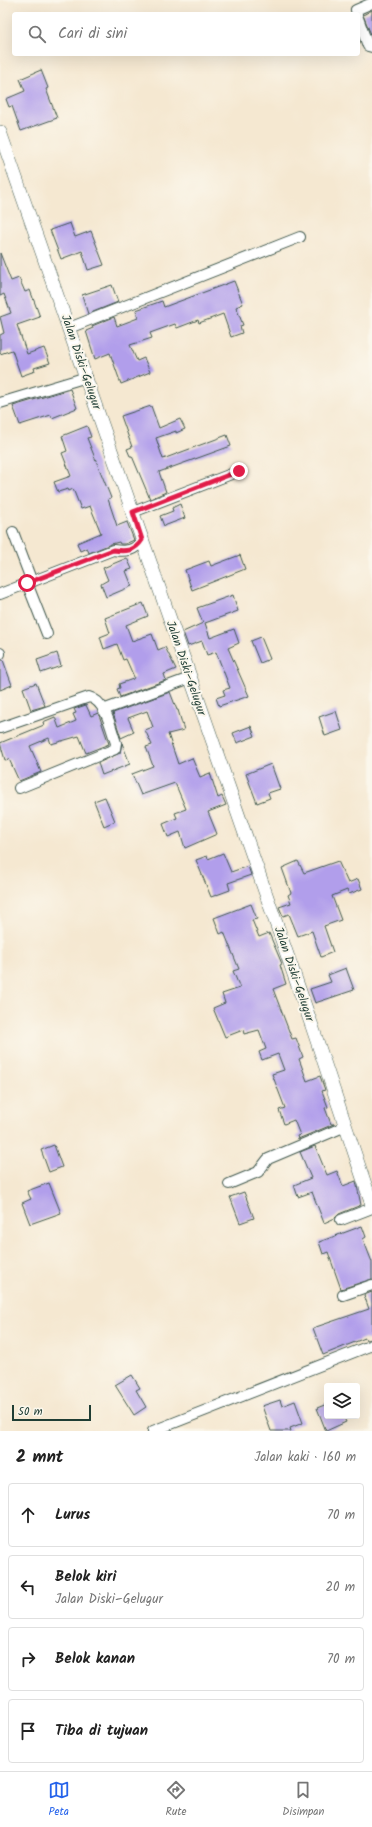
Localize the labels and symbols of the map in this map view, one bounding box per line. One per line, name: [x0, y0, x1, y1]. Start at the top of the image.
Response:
street label: Jalan Diski–Gelugur: [56, 312, 107, 413]
route end: [230, 462, 248, 480]
route start: [18, 574, 36, 592]
street label: Jalan Diski–Gelugur: [161, 618, 212, 719]
street label: Jalan Diski–Gelugur: [269, 924, 320, 1025]
scale bar: [12, 1403, 91, 1422]

